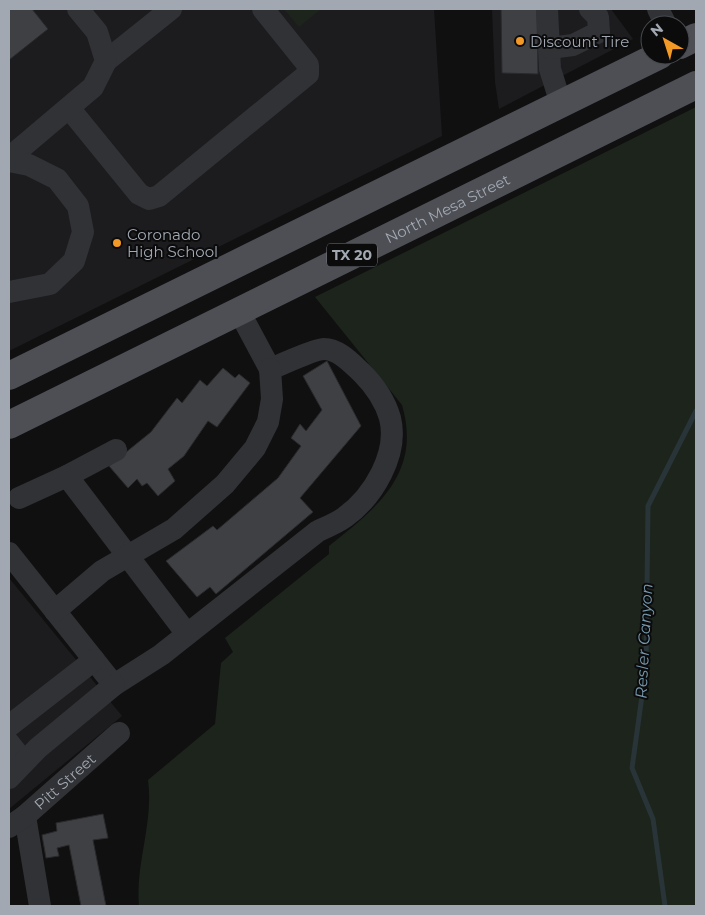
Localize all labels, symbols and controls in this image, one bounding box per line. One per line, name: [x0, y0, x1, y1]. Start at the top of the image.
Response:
north arrow: [640, 15, 690, 65]
text: N: [647, 19, 667, 40]
place label: Discount Tire: [530, 32, 629, 51]
marker: Discount Tire: [514, 35, 526, 47]
street label: North Mesa Street: [382, 169, 513, 247]
place label: Coronado High School: [127, 225, 218, 261]
marker: Coronado High School: [111, 237, 123, 249]
road number: TX 20: [327, 244, 377, 266]
water label: Resler Canyon: [631, 583, 657, 699]
street label: Pitt Street: [30, 749, 99, 813]

